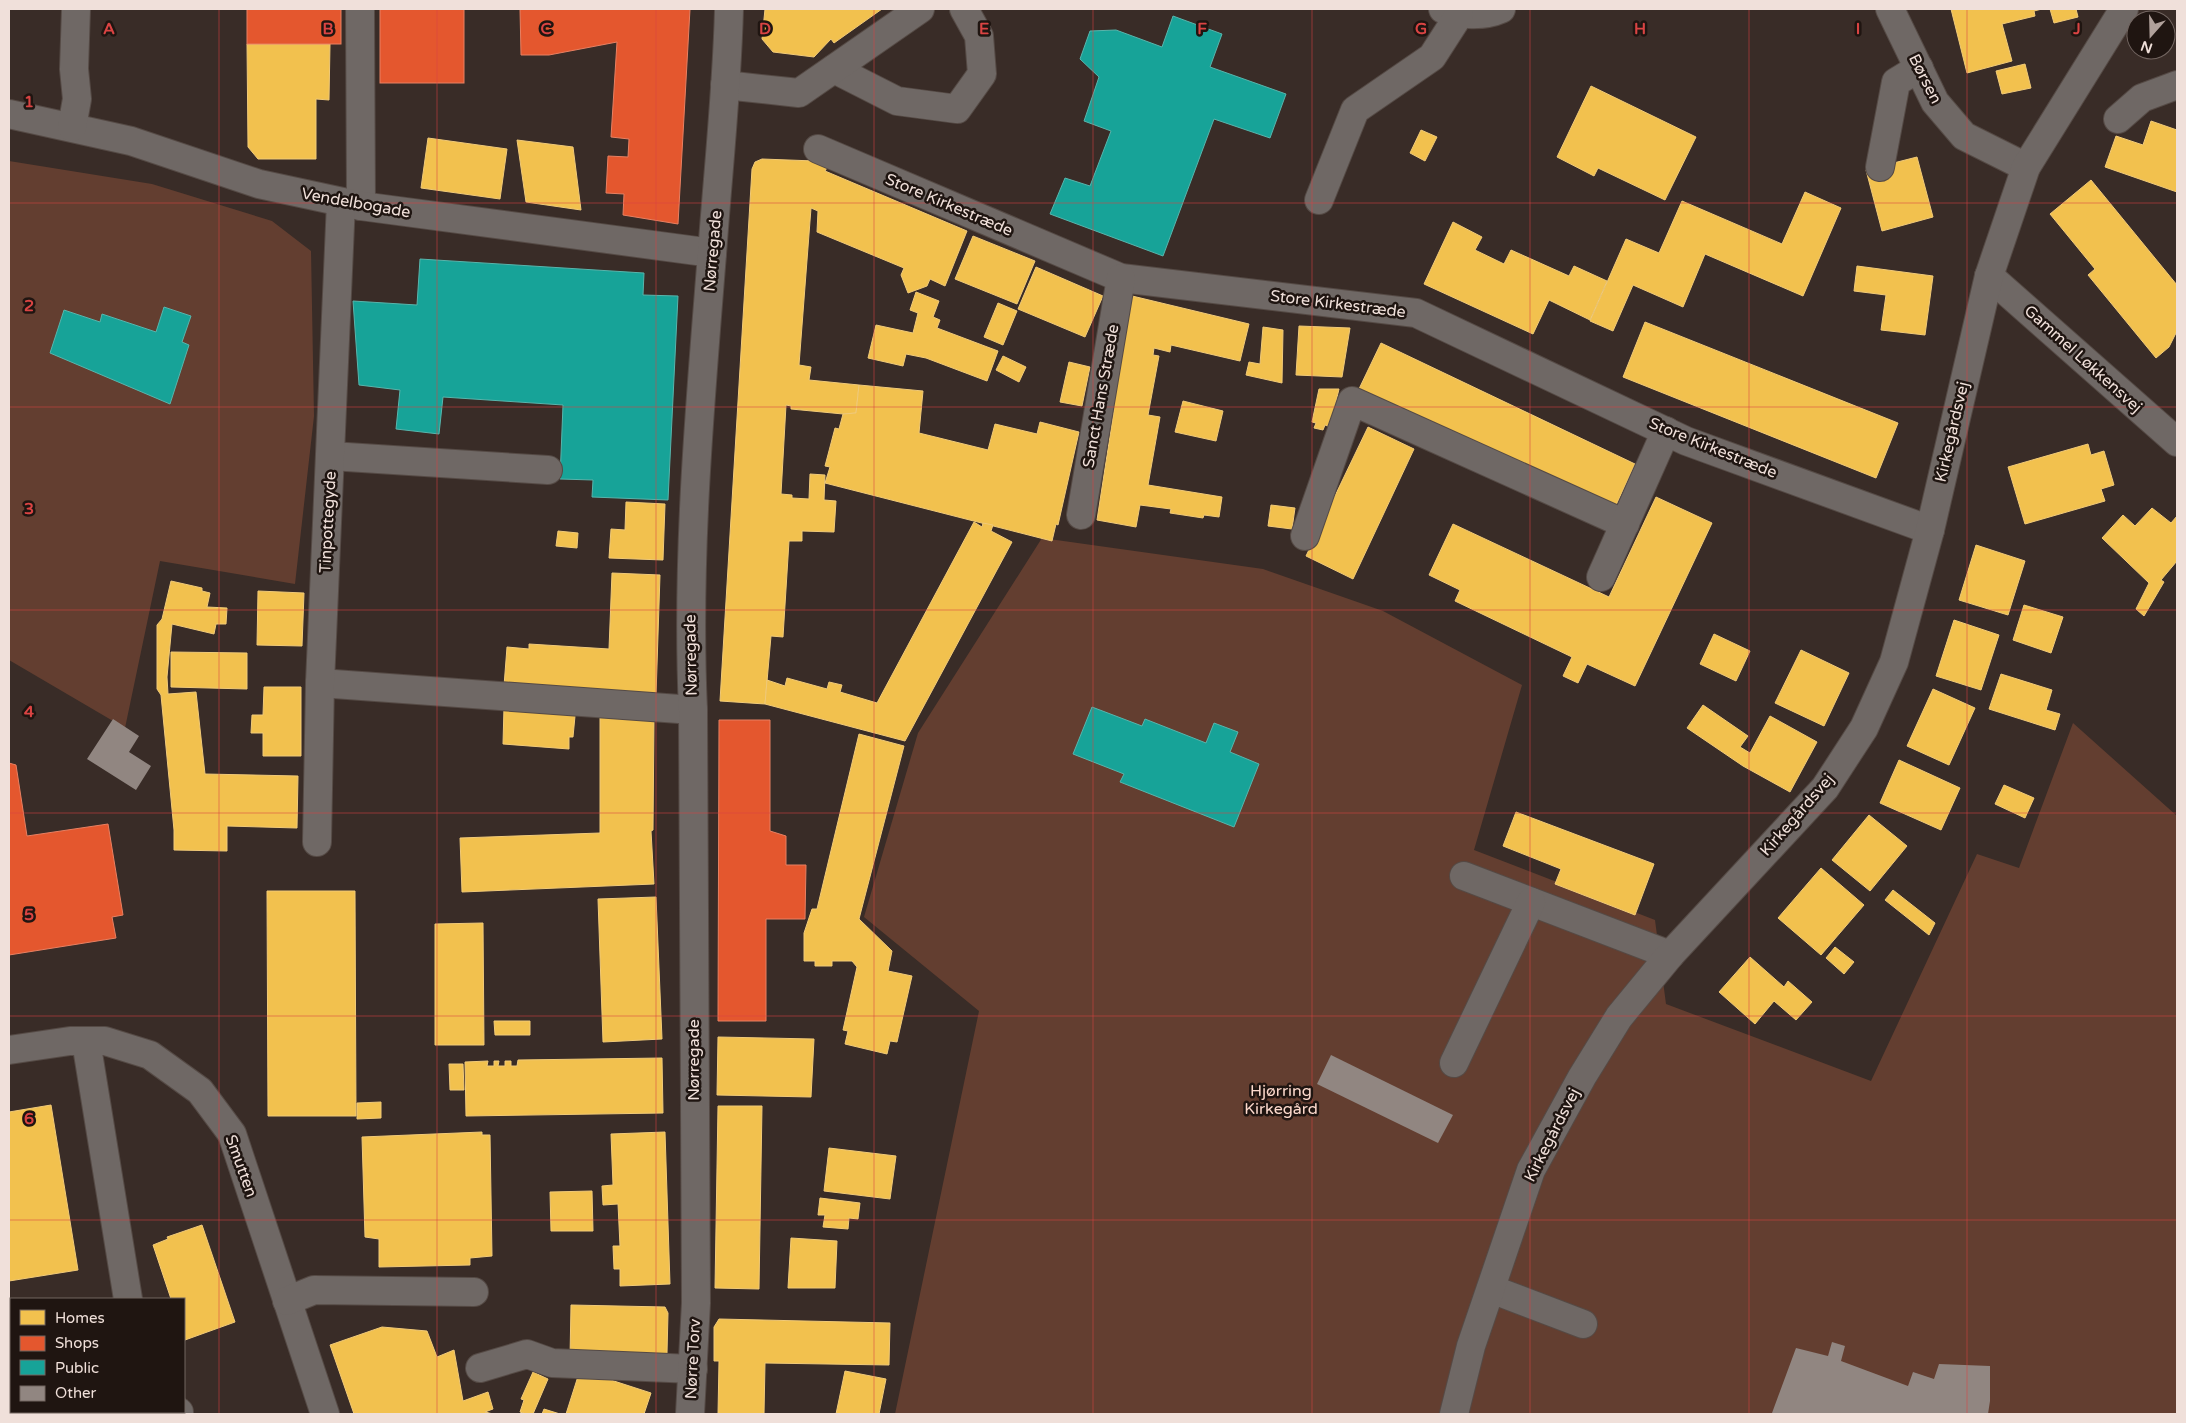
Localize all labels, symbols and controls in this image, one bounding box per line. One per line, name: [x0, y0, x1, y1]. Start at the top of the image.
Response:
north arrow: [2126, 10, 2176, 60]
text: A: [103, 19, 115, 39]
text: B: [322, 19, 334, 39]
text: C: [540, 19, 552, 39]
text: D: [759, 19, 771, 39]
text: E: [979, 19, 989, 39]
text: F: [1197, 19, 1207, 39]
text: G: [1415, 19, 1427, 39]
text: H: [1634, 19, 1646, 39]
text: I: [1856, 19, 1860, 39]
text: J: [2072, 19, 2081, 39]
text: N: [2139, 37, 2155, 57]
street label: Børsen: [1904, 51, 1946, 107]
text: 1: [24, 92, 34, 112]
street label: Store Kirkestræde: [882, 169, 1016, 241]
street label: Vendelbogade: [300, 184, 412, 222]
street label: Nørregade: [699, 209, 727, 293]
street label: Store Kirkestræde: [1269, 286, 1407, 322]
text: 2: [24, 296, 34, 316]
street label: Gammel Løkkensvej: [2020, 301, 2146, 417]
street label: Sanct Hans Stræde: [1079, 323, 1123, 469]
street label: Kirkegårdsvej: [1931, 380, 1973, 484]
street label: Store Kirkestræde: [1646, 413, 1780, 483]
street label: Tinpottegyde: [315, 471, 341, 573]
text: 3: [24, 499, 34, 519]
street label: Nørregade: [680, 614, 702, 696]
text: 4: [24, 702, 34, 722]
street label: Kirkegårdsvej: [1756, 770, 1838, 860]
text: 5: [24, 905, 34, 925]
street label: Nørregade: [684, 1019, 704, 1101]
park label: Hjørring Kirkegård: [1244, 1081, 1318, 1119]
street label: Kirkegårdsvej: [1520, 1085, 1584, 1185]
text: 6: [24, 1109, 34, 1129]
street label: Smutten: [220, 1132, 262, 1200]
legend: [10, 1298, 185, 1413]
text: Homes: [55, 1309, 105, 1327]
street label: Nørre Torv: [681, 1318, 705, 1400]
text: Shops: [55, 1334, 99, 1352]
text: Public: [55, 1359, 99, 1377]
text: Other: [55, 1384, 97, 1402]

